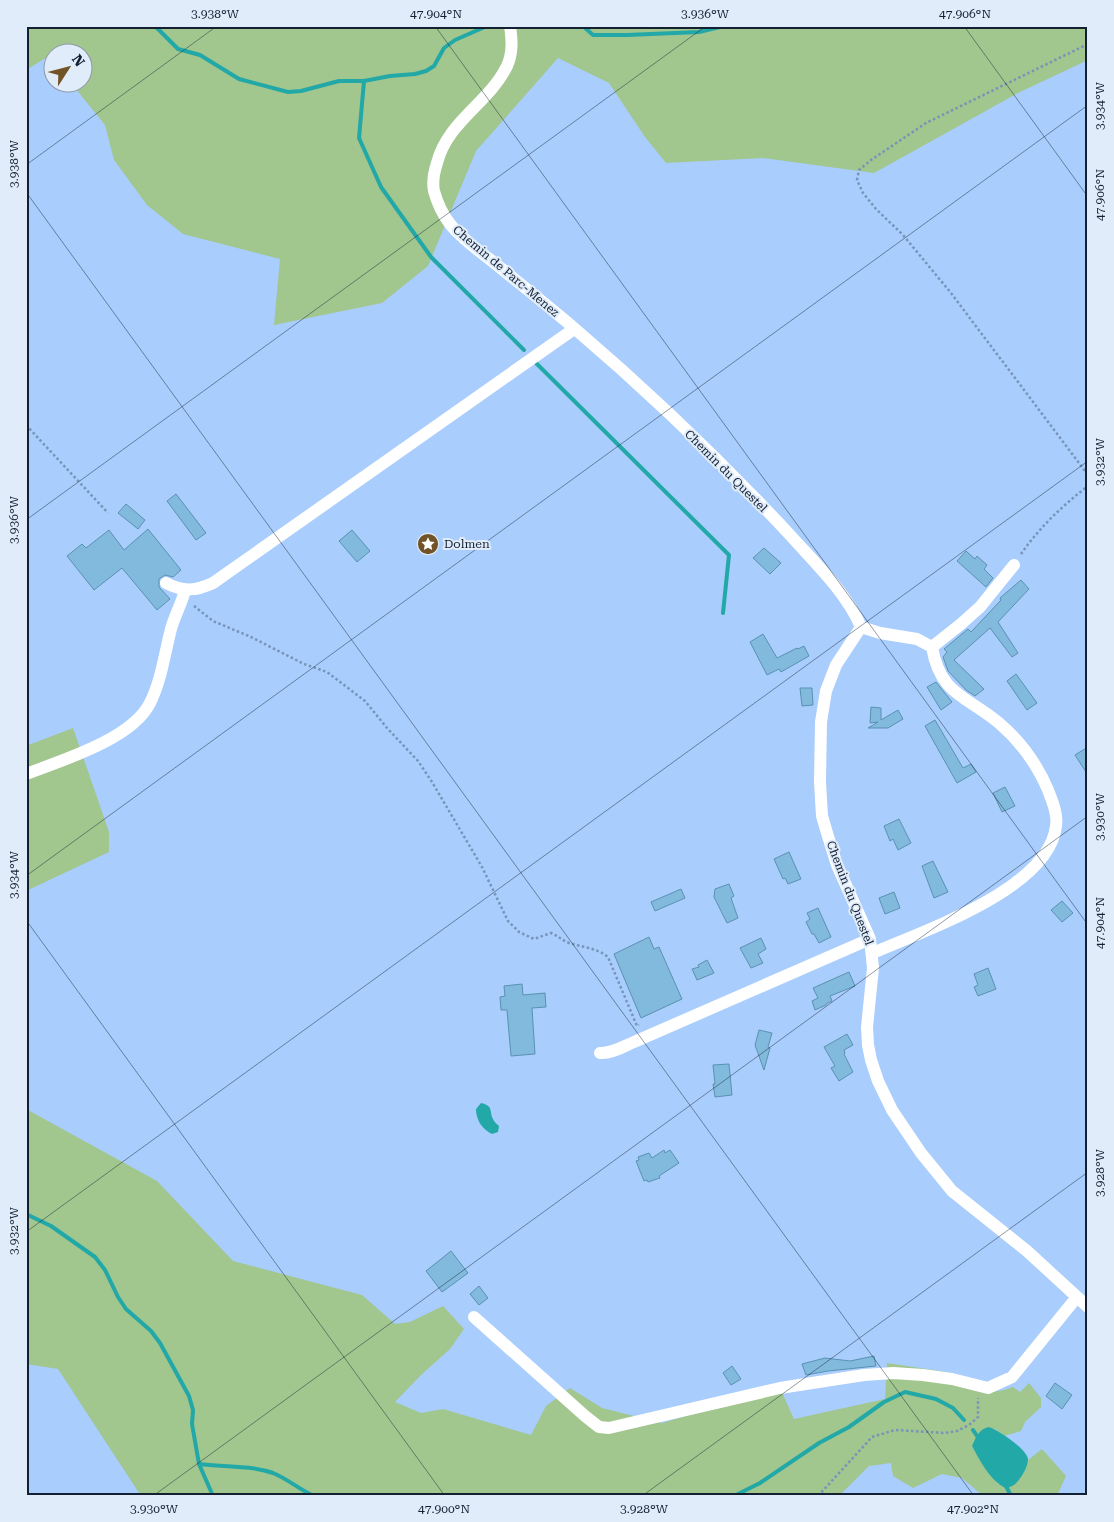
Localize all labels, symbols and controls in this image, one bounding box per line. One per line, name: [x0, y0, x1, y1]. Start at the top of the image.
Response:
text: 3.938°W: [191, 7, 240, 21]
text: 47.904°N: [410, 7, 462, 21]
text: 3.936°W: [681, 7, 730, 21]
text: 47.906°N: [939, 7, 991, 21]
north arrow: [42, 42, 92, 92]
text: N: [69, 51, 88, 70]
text: 3.934°W: [1093, 81, 1107, 130]
text: 3.938°W: [7, 139, 21, 188]
text: 47.906°N: [1093, 169, 1107, 221]
street label: Chemin de Parc-Menez: [450, 222, 562, 320]
street label: Chemin du Questel: [682, 427, 770, 515]
text: 3.932°W: [1093, 437, 1107, 486]
text: 3.936°W: [7, 495, 21, 544]
place icon: Dolmen: [416, 532, 440, 556]
place label: Dolmen: [444, 537, 490, 551]
text: 3.930°W: [1093, 792, 1107, 841]
street label: Chemin du Questel: [824, 839, 876, 947]
text: 3.934°W: [7, 850, 21, 899]
text: 47.904°N: [1093, 897, 1107, 949]
text: 3.928°W: [1093, 1148, 1107, 1197]
text: 3.932°W: [7, 1206, 21, 1255]
text: 3.930°W: [130, 1502, 179, 1516]
text: 47.900°N: [418, 1502, 470, 1516]
text: 3.928°W: [620, 1502, 669, 1516]
text: 47.902°N: [947, 1502, 999, 1516]

